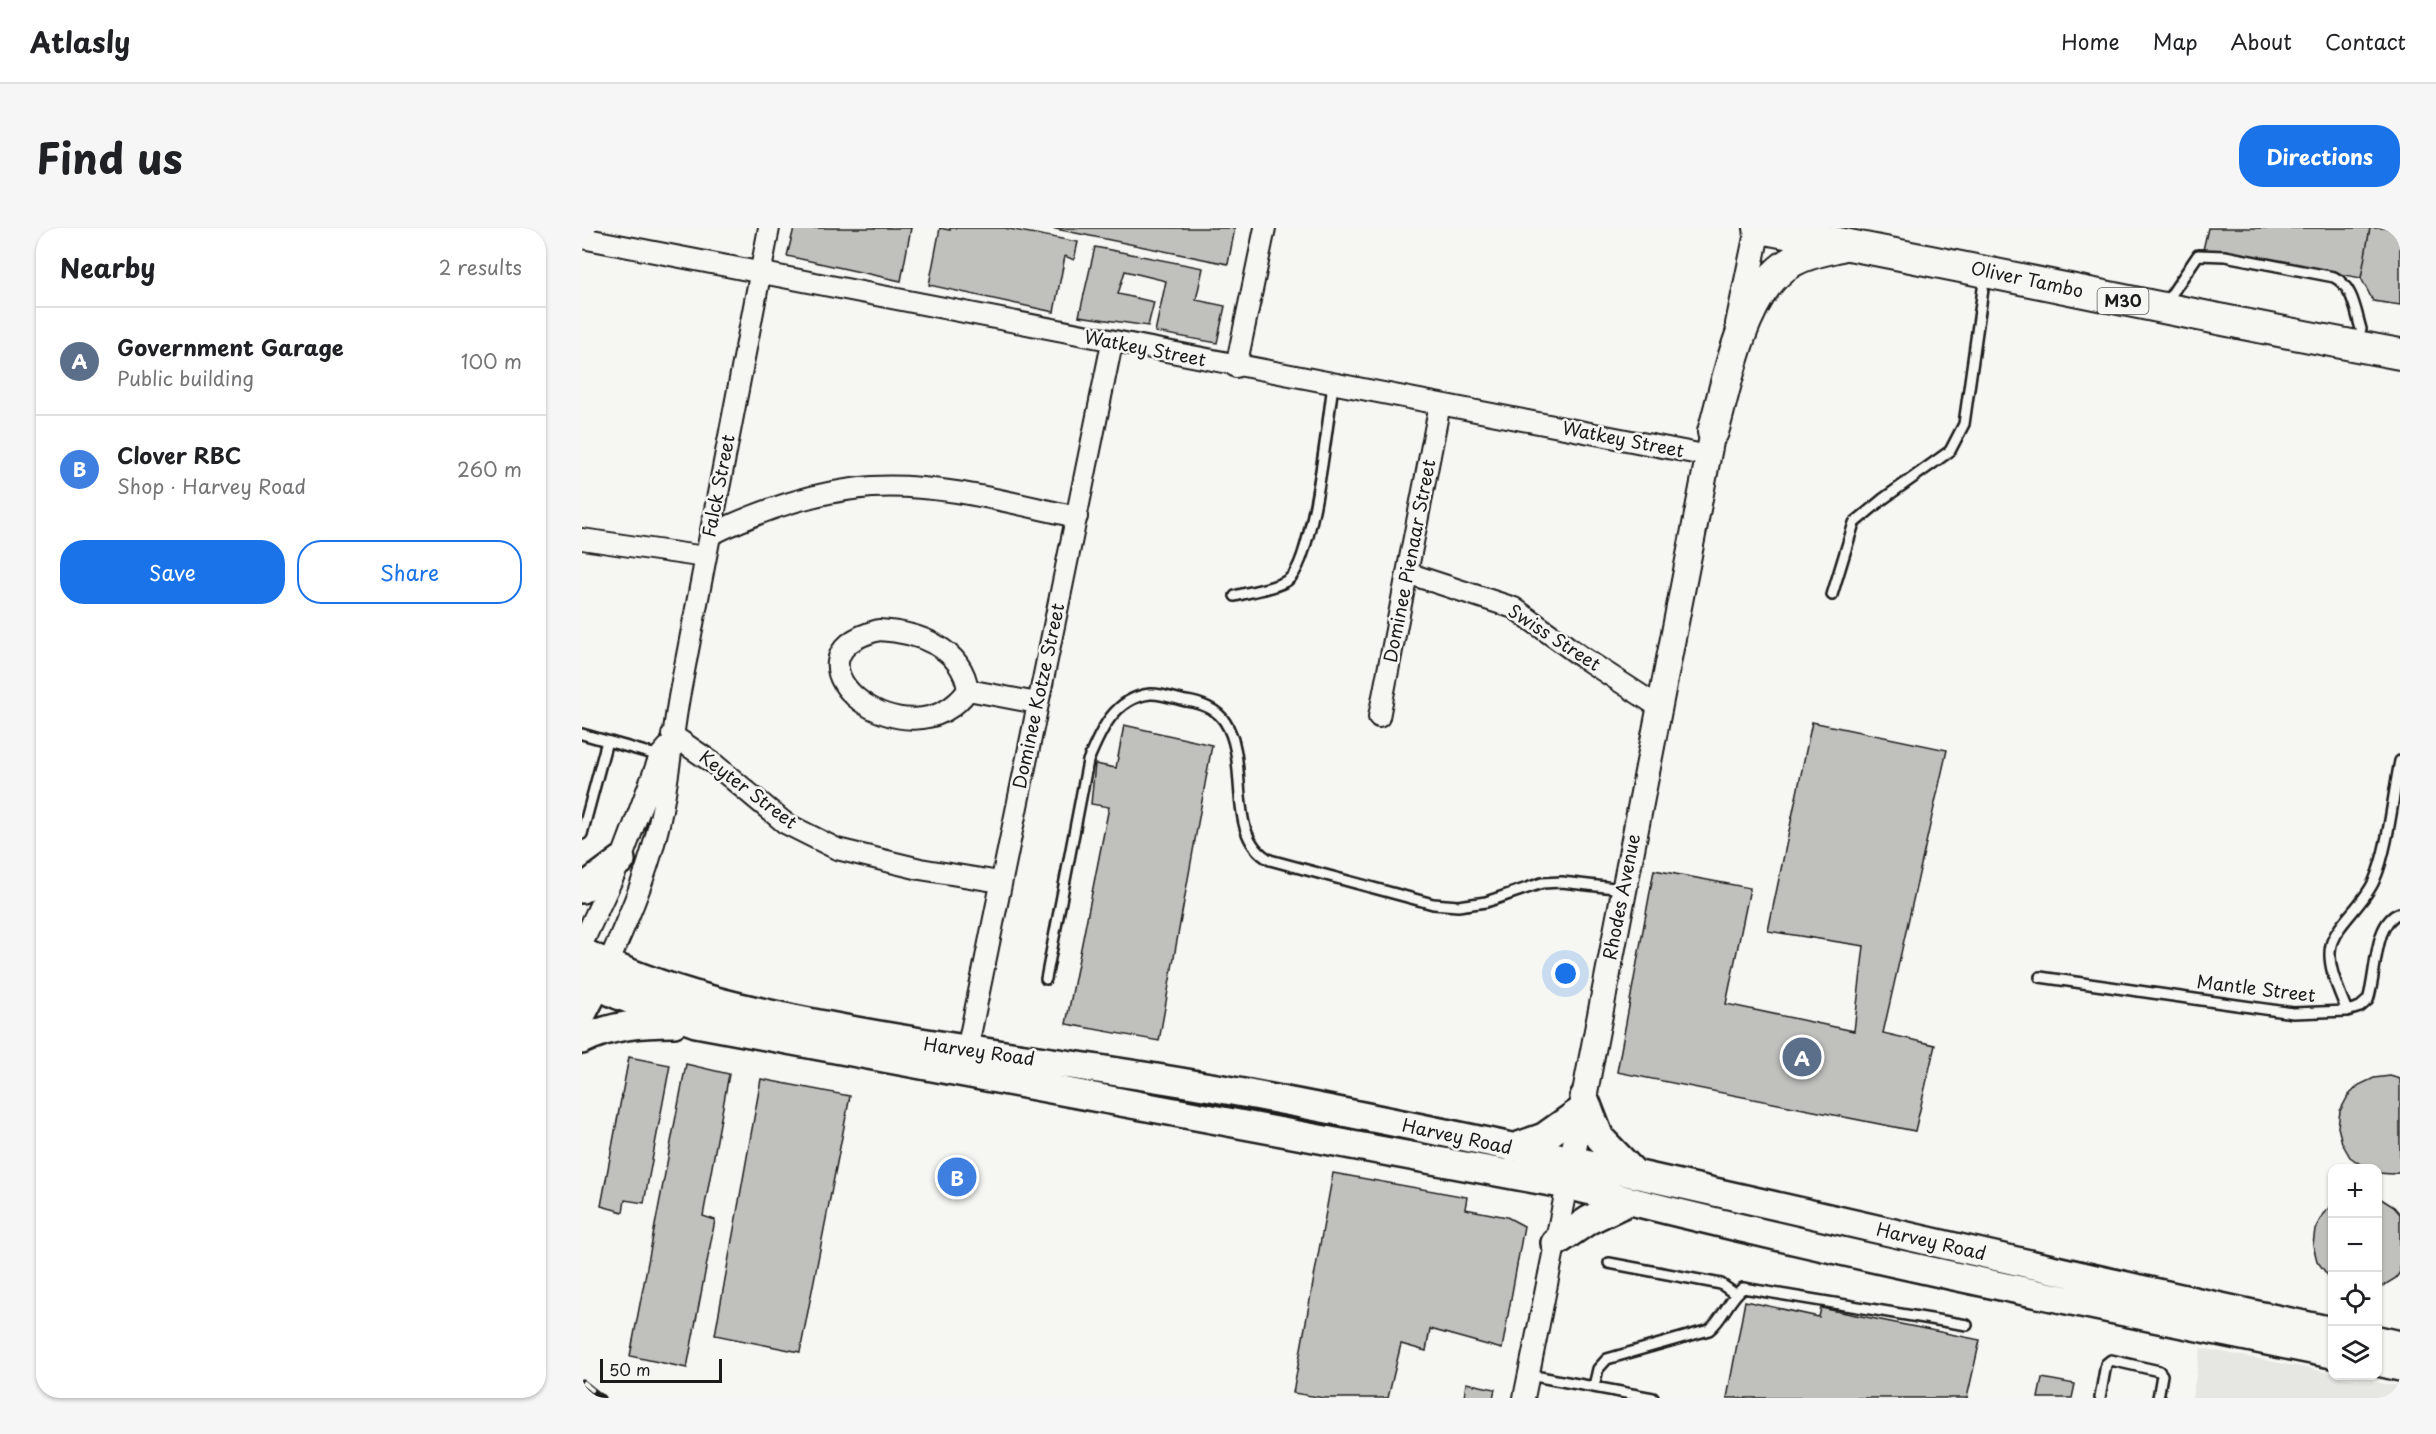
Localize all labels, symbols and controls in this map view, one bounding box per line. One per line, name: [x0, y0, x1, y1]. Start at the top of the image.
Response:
text: Atlasly: [30, 20, 130, 63]
text: Home: [2061, 25, 2120, 57]
text: Map: [2153, 25, 2198, 57]
text: About: [2231, 25, 2292, 57]
text: Contact: [2325, 25, 2406, 57]
text: Find us: [36, 125, 183, 188]
button: Directions: [2239, 125, 2400, 187]
text: Nearby: [60, 248, 155, 287]
text: 2 results: [439, 252, 522, 282]
street label: Oliver Tambo: [1969, 253, 2086, 304]
road number: M30: [2098, 288, 2148, 314]
street label: Watkey Street: [1082, 322, 1209, 373]
text: Government Garage: [117, 330, 344, 363]
text: A: [72, 346, 87, 376]
text: 100 m: [461, 346, 522, 376]
text: Public building: [117, 363, 254, 393]
street label: Watkey Street: [1560, 413, 1687, 464]
street label: Falck Street: [694, 432, 741, 539]
text: Clover RBC: [117, 438, 241, 471]
text: B: [73, 454, 86, 484]
text: 260 m: [457, 454, 522, 484]
street label: Dominee Pienaar Street: [1376, 457, 1442, 665]
text: Shop · Harvey Road: [117, 471, 306, 501]
button: Save: [60, 540, 285, 604]
button: Share: [297, 540, 522, 604]
street label: Swiss Street: [1503, 597, 1607, 677]
street label: Dominee Kotze Street: [1005, 600, 1070, 791]
street label: Keyter Street: [694, 743, 804, 835]
street label: Rhodes Avenue: [1595, 831, 1646, 962]
your location: [1551, 959, 1580, 988]
street label: Mantle Street: [2195, 967, 2317, 1008]
street label: Harvey Road: [922, 1029, 1036, 1072]
pin: A: [1782, 1034, 1822, 1080]
street label: Harvey Road: [1400, 1111, 1515, 1160]
pin: B: [938, 1154, 976, 1200]
map controls: [2328, 1164, 2382, 1380]
button: +: [2328, 1164, 2382, 1218]
street label: Harvey Road: [1874, 1215, 1989, 1266]
button: −: [2328, 1218, 2382, 1272]
button: locate: [2328, 1272, 2382, 1326]
button: layers: [2328, 1326, 2382, 1380]
scale bar: [600, 1356, 722, 1384]
text: 50 m: [609, 1357, 650, 1381]

